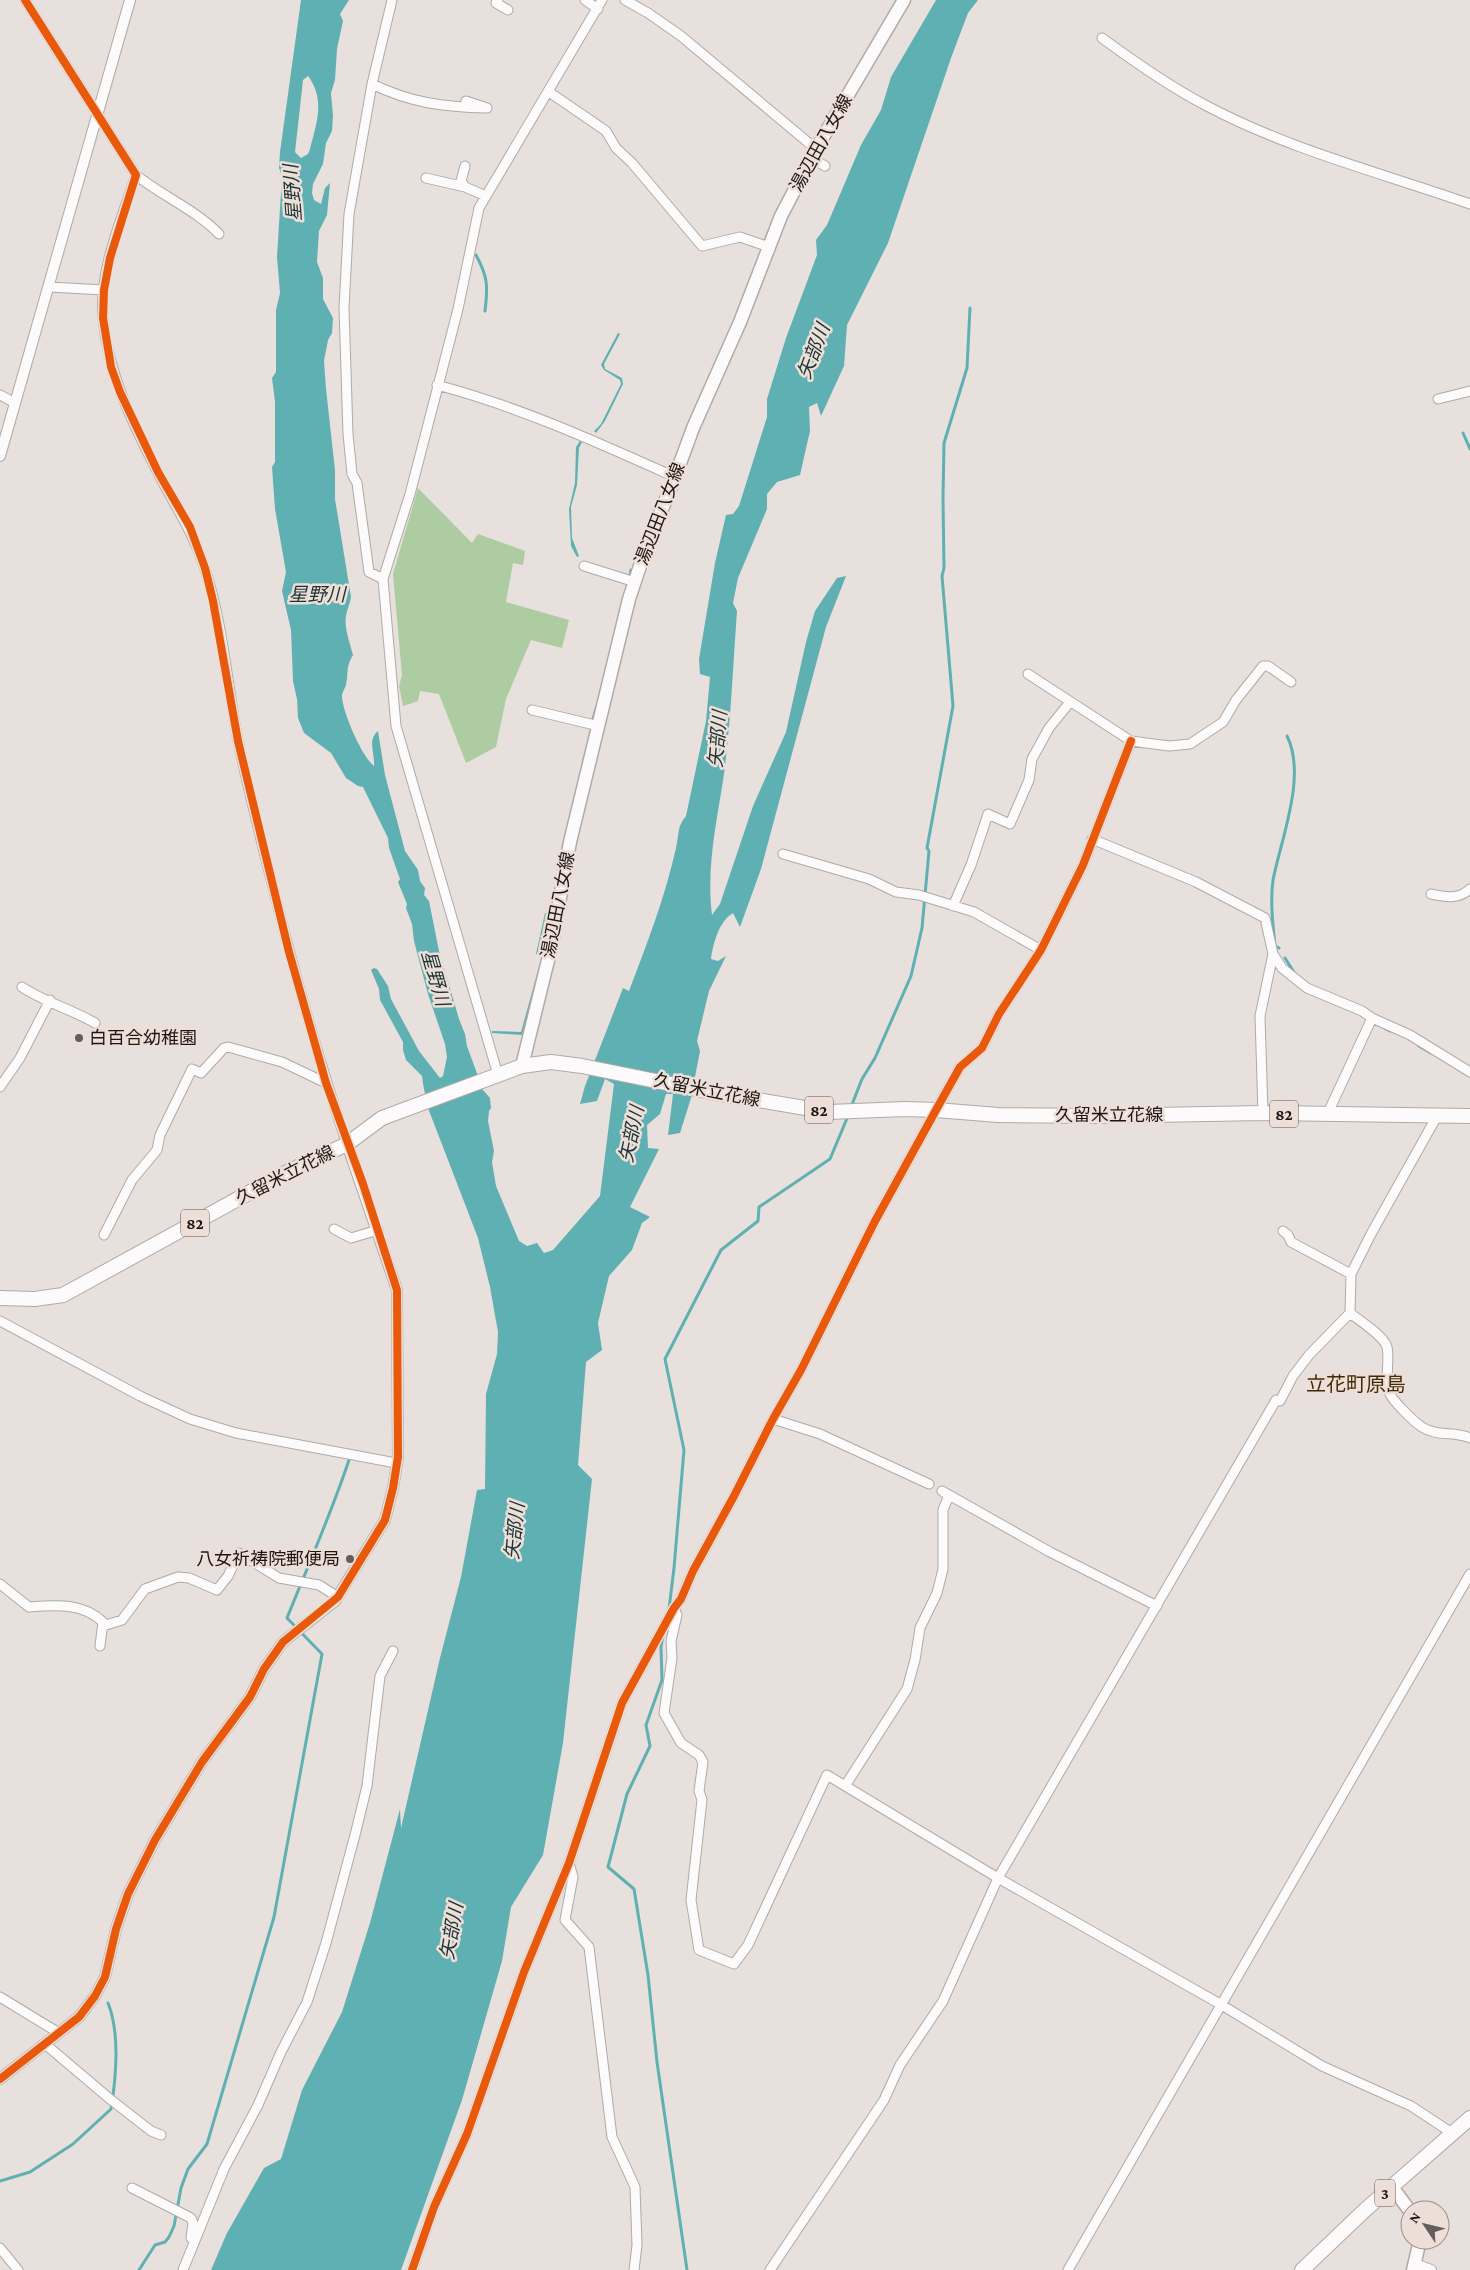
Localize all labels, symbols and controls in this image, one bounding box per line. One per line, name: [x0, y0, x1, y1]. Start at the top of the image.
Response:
street label: 湯辺田八女線: [786, 91, 856, 195]
water label: 星野川: [280, 162, 305, 222]
water label: 矢部川: [793, 319, 834, 382]
street label: 湯辺田八女線: [631, 460, 689, 568]
water label: 星野川: [288, 584, 347, 605]
water label: 矢部川: [705, 708, 731, 768]
street label: 湯辺田八女線: [538, 850, 578, 960]
water label: 星野川: [418, 948, 454, 1010]
place label: 白百合幼稚園: [89, 1028, 197, 1048]
marker: 白百合幼稚園: [73, 1032, 85, 1044]
street label: 久留米立花線: [652, 1070, 762, 1110]
road number: 82: [805, 1096, 833, 1124]
road number: 82: [1270, 1100, 1298, 1128]
water label: 矢部川: [615, 1102, 648, 1164]
street label: 久留米立花線: [1055, 1105, 1163, 1125]
street label: 久留米立花線: [232, 1142, 338, 1208]
road number: 82: [181, 1210, 209, 1236]
district label: 立花町原島: [1306, 1373, 1406, 1395]
water label: 矢部川: [501, 1500, 528, 1561]
place label: 八女祈祷院郵便局: [196, 1549, 340, 1569]
marker: 八女祈祷院郵便局: [344, 1553, 356, 1565]
water label: 矢部川: [436, 1899, 467, 1961]
road number: 3: [1375, 2180, 1395, 2206]
north arrow: [1400, 2200, 1450, 2250]
text: N: [1405, 2209, 1424, 2226]

